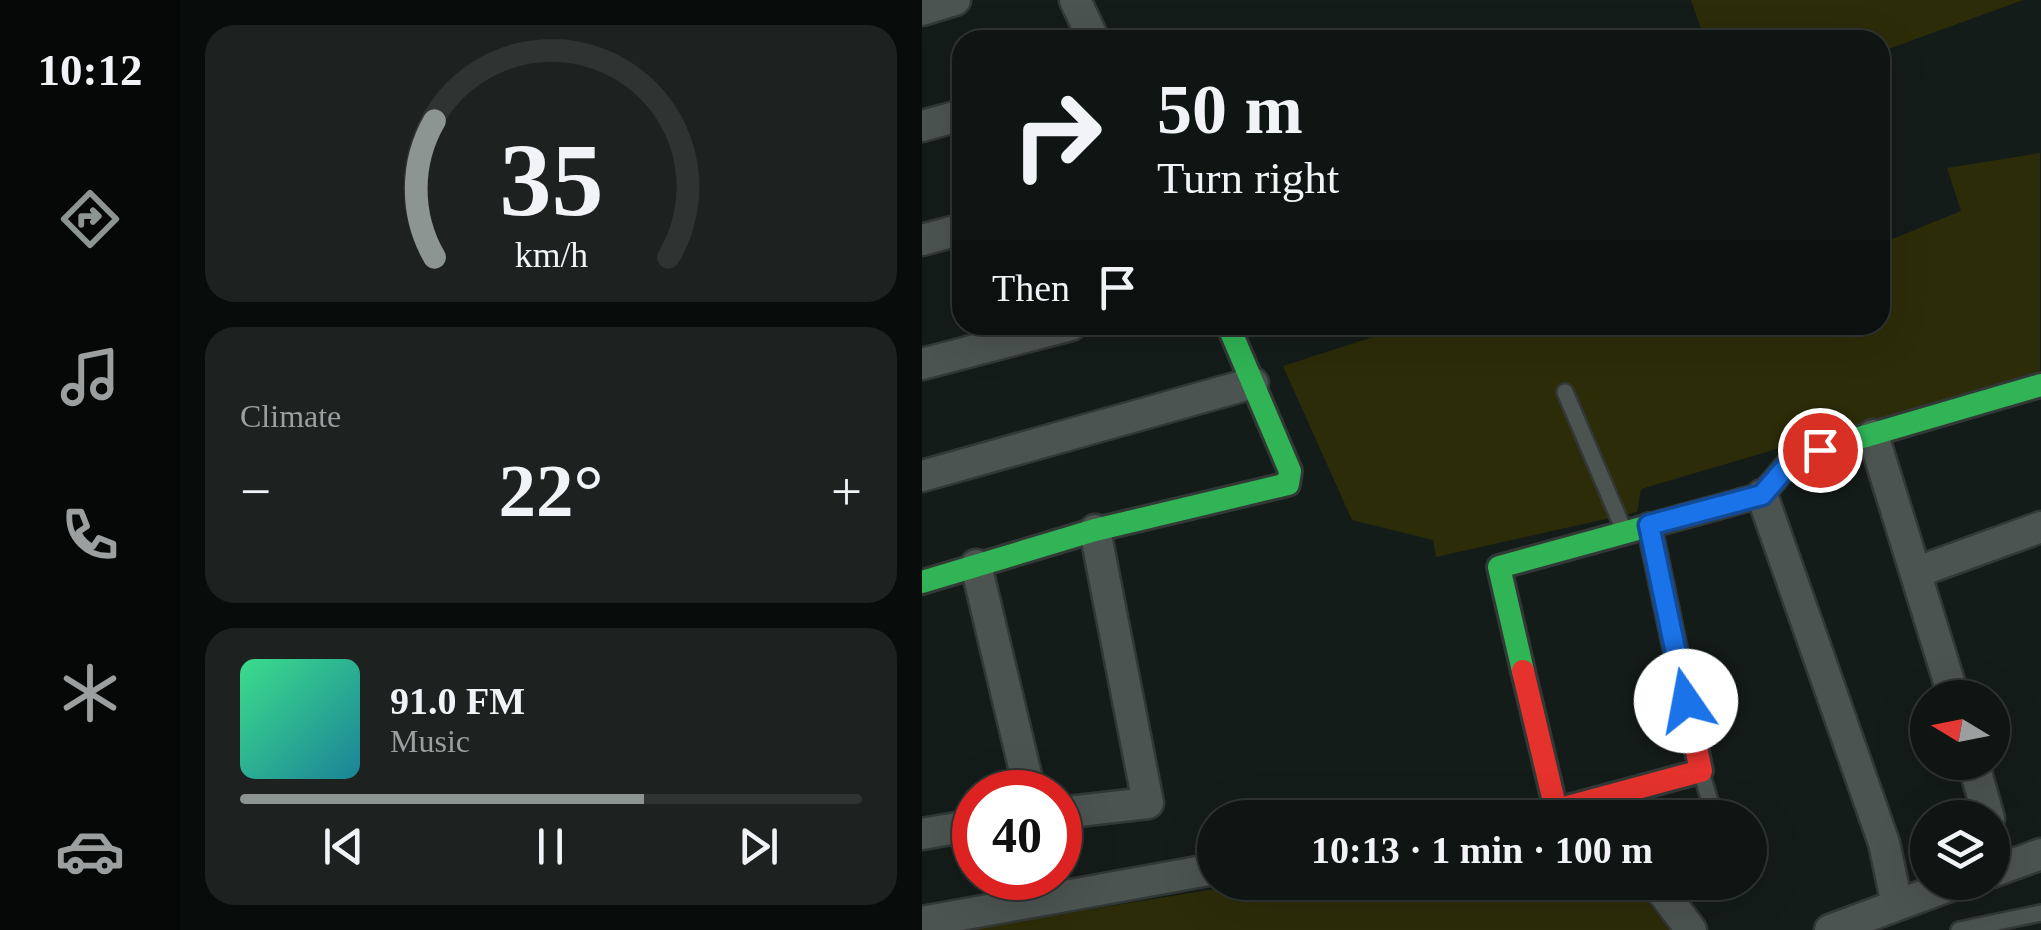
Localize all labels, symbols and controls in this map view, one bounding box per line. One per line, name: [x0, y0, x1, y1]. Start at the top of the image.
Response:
text: 10:12: [38, 45, 143, 95]
icon: right: [992, 70, 1122, 200]
text: 50 m: [1157, 71, 1303, 148]
text: 35: [499, 122, 603, 237]
text: Turn right: [1157, 153, 1339, 203]
icon: directions: [55, 184, 125, 254]
text: km/h: [514, 235, 588, 275]
icon: arrive: [1090, 260, 1145, 315]
text: Then: [992, 267, 1070, 309]
icon: music: [55, 342, 125, 412]
text: Climate: [240, 398, 341, 434]
pin: [1778, 408, 1863, 493]
icon: arrive: [1793, 423, 1848, 478]
text: 22°: [499, 449, 604, 532]
text: −: [240, 461, 271, 522]
text: +: [831, 461, 862, 522]
icon: phone: [55, 500, 125, 570]
position arrow: [1634, 649, 1738, 753]
icon: climate: [55, 658, 125, 728]
text: 91.0 FM: [390, 680, 525, 722]
north arrow: [1910, 680, 2010, 780]
map controls: [1910, 680, 2010, 900]
text: Music: [390, 723, 470, 759]
speed limit sign: 40: [952, 770, 1082, 900]
button: layers: [1910, 800, 2010, 900]
icon: car: [55, 816, 125, 886]
icon: previous: [316, 819, 371, 874]
icon: pause: [523, 819, 578, 874]
icon: next: [731, 819, 786, 874]
text: 10:13 · 1 min · 100 m: [1311, 829, 1653, 871]

